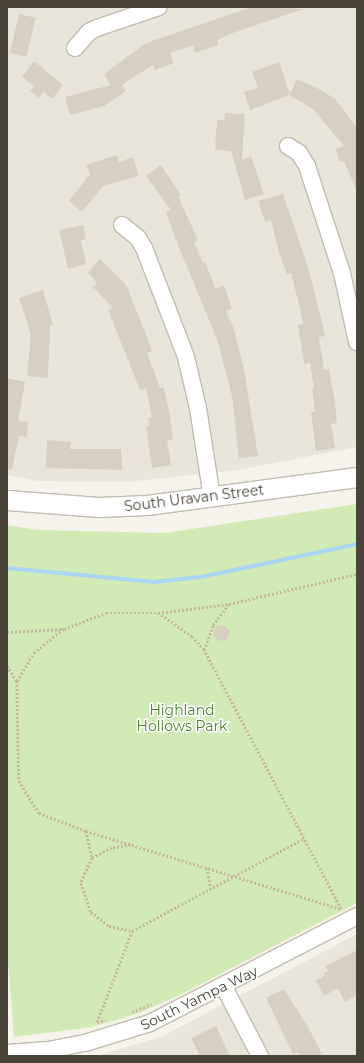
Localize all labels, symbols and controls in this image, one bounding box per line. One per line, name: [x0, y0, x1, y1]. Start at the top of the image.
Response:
street label: South Uravan Street: [123, 481, 265, 515]
park label: Highland Hollows Park: [137, 702, 227, 734]
street label: South Yampa Way: [138, 962, 260, 1034]

